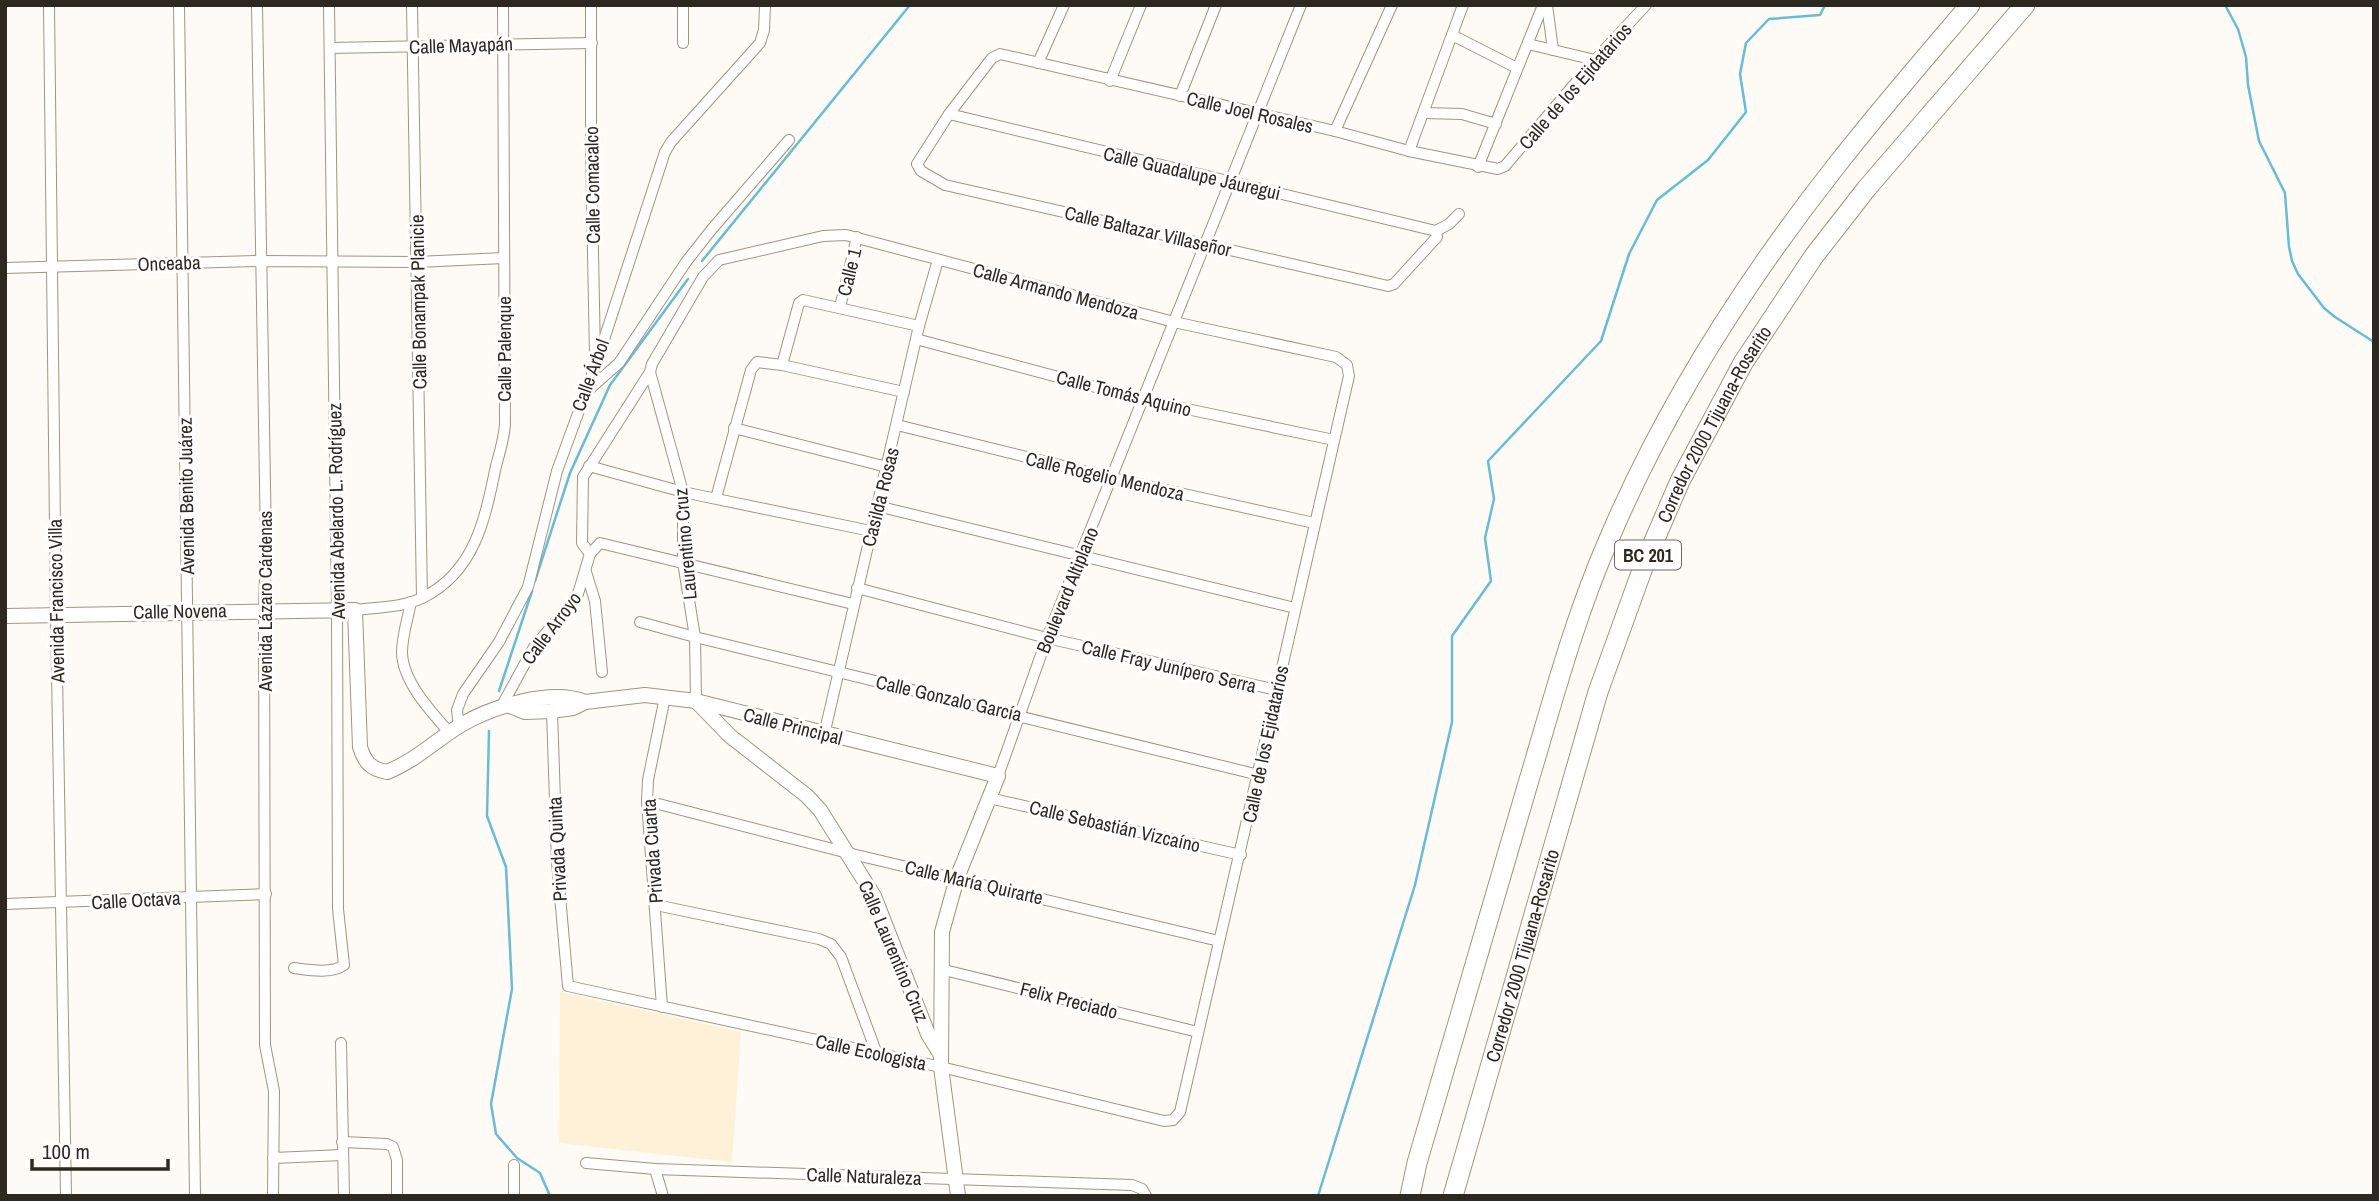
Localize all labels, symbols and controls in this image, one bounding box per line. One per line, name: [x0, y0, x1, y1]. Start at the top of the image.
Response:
street label: Calle de los Ejidatarios: [1513, 17, 1637, 155]
street label: Calle Mayapán: [409, 30, 513, 60]
street label: Calle Joel Rosales: [1184, 85, 1316, 139]
street label: Calle Comacalco: [578, 126, 606, 244]
street label: Calle Guadalupe Jáuregui: [1101, 140, 1283, 206]
street label: Calle Baltazar Villaseñor: [1062, 199, 1235, 263]
street label: Calle Bonampak Planicie: [403, 214, 433, 390]
street label: Calle 1: [831, 245, 868, 299]
street label: Onceaba: [137, 249, 201, 277]
street label: Calle Armando Mendoza: [970, 256, 1142, 326]
street label: Calle Palenque: [491, 296, 517, 402]
street label: Corredor 2000 Tijuana-Rosarito: [1651, 320, 1777, 527]
street label: Calle Árbol: [565, 335, 615, 415]
street label: Calle Tomás Aquino: [1054, 364, 1194, 422]
street label: Avenida Abelardo L. Rodríguez: [321, 402, 351, 620]
street label: Avenida Benito Juárez: [172, 417, 200, 576]
street label: Casilda Rosas: [855, 445, 905, 549]
street label: Calle Rogelio Mendoza: [1023, 445, 1187, 507]
street label: Laurentino Cruz: [667, 487, 703, 601]
street label: Avenida Lázaro Cárdenas: [252, 510, 278, 692]
street label: Avenida Francisco Villa: [42, 518, 70, 684]
street label: Boulevard Altiplano: [1030, 523, 1104, 657]
road number: BC 201: [1615, 540, 1681, 570]
street label: Calle Arroyo: [515, 586, 587, 670]
street label: Calle Novena: [133, 597, 227, 625]
street label: Calle Fray Junípero Serra: [1079, 633, 1259, 699]
street label: Calle de los Ejidatarios: [1236, 663, 1294, 825]
street label: Calle Gonzalo García: [874, 669, 1025, 727]
street label: Calle Principal: [741, 701, 845, 751]
street label: Calle Sebastián Vizcaíno: [1027, 794, 1203, 858]
street label: Privada Quinta: [541, 796, 573, 902]
street label: Privada Cuarta: [635, 797, 669, 904]
street label: Corredor 2000 Tijuana-Rosarito: [1479, 846, 1565, 1065]
street label: Calle María Quirarte: [902, 853, 1046, 911]
street label: Calle Laurentino Cruz: [852, 876, 936, 1026]
street label: Calle Octava: [91, 885, 182, 915]
street label: Felix Preciado: [1017, 975, 1121, 1025]
street label: Calle Ecologista: [813, 1028, 929, 1076]
scale bar: [32, 1128, 168, 1172]
text: 100 m: [42, 1137, 90, 1166]
street label: Calle Naturaleza: [806, 1161, 922, 1191]

